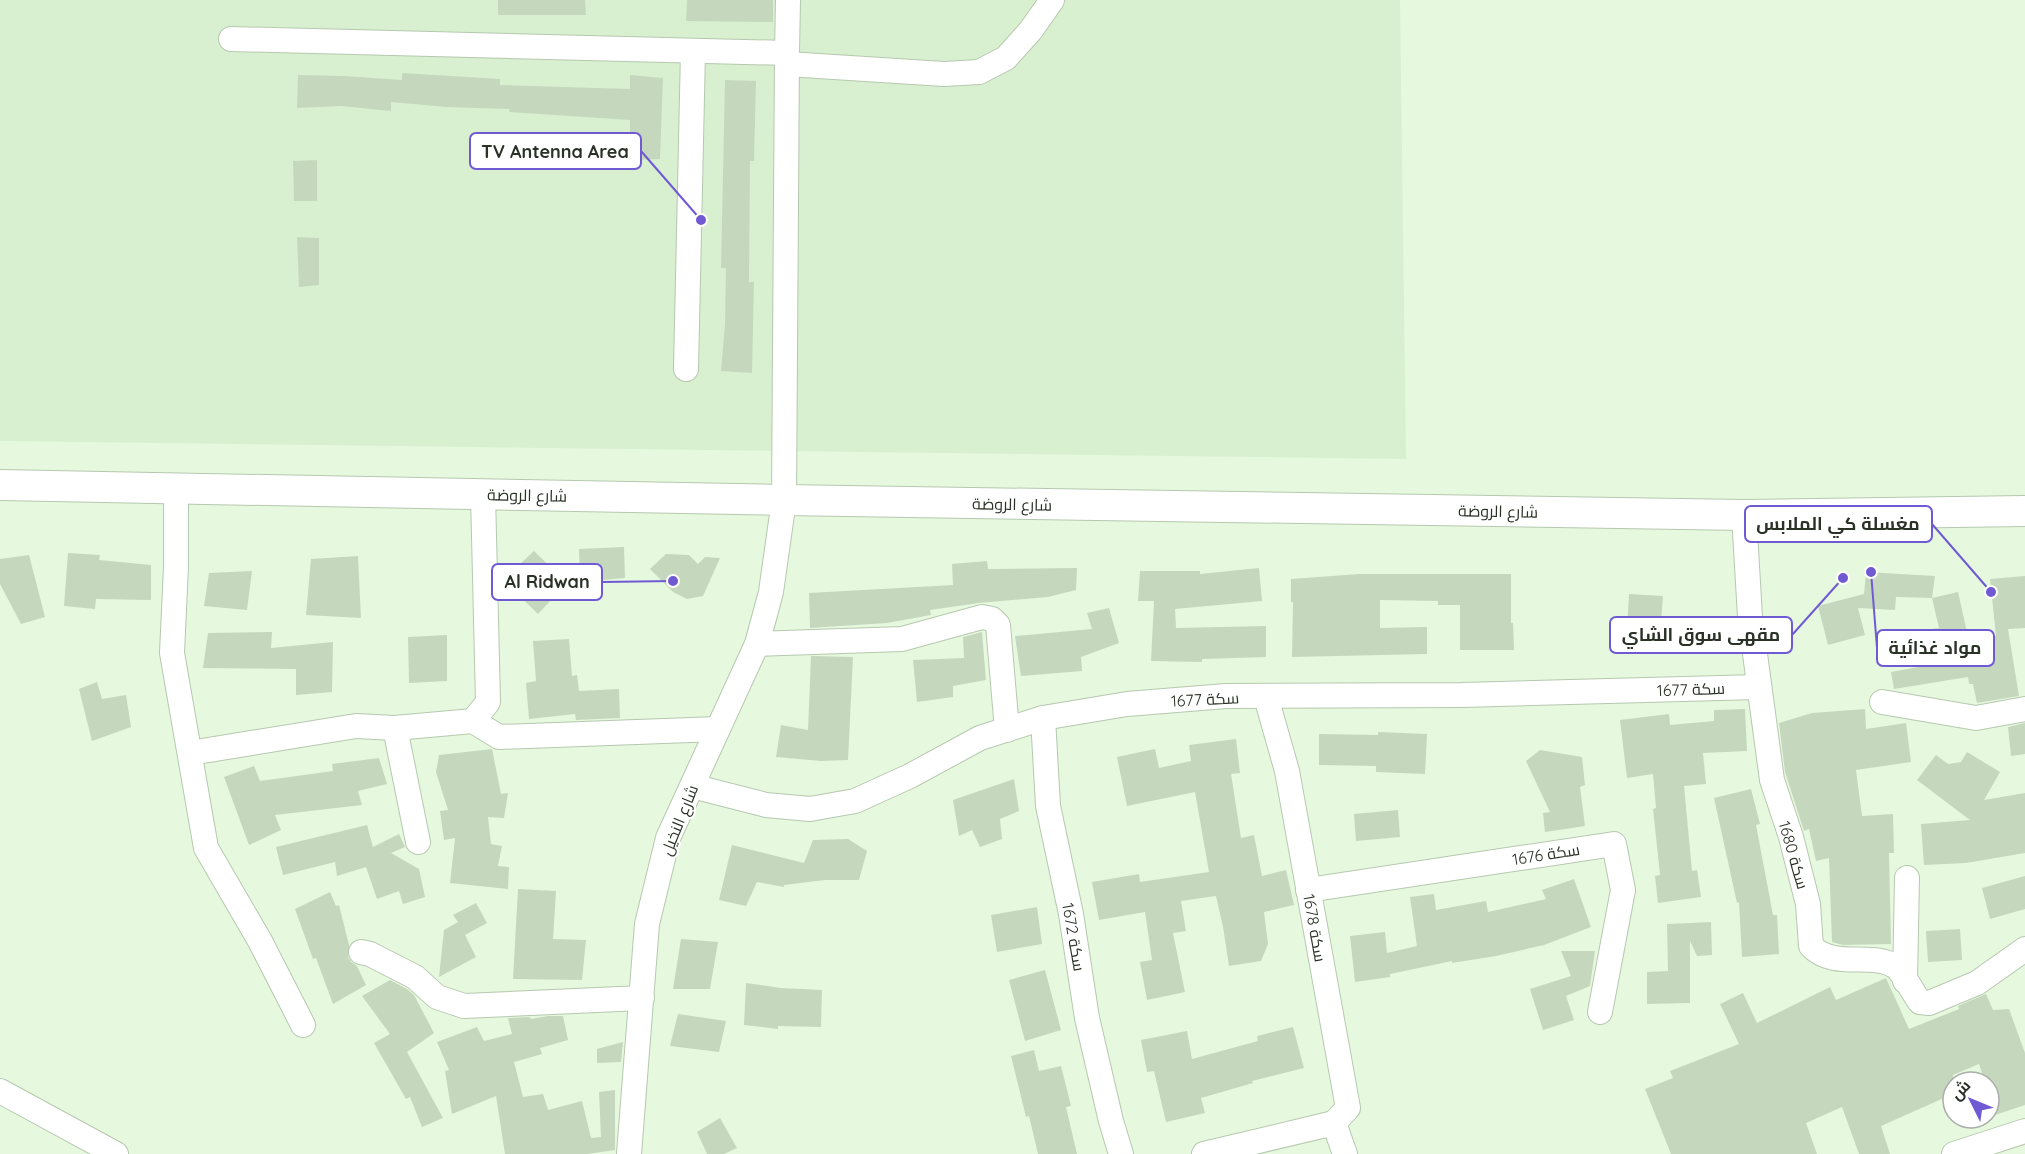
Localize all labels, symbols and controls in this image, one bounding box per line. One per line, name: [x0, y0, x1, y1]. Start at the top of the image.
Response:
callout: TV Antenna Area: [470, 133, 641, 169]
text: TV Antenna Area: [481, 140, 629, 163]
street label: شارع الروضة: [487, 484, 567, 508]
street label: شارع الروضة: [972, 493, 1052, 517]
street label: شارع الروضة: [1458, 500, 1538, 524]
callout: مغسلة كي الملابس: [1745, 506, 1932, 542]
text: مغسلة كي الملابس: [1756, 512, 1920, 539]
callout: Al Ridwan: [492, 564, 602, 600]
text: Al Ridwan: [504, 570, 590, 593]
callout: مقهى سوق الشاي: [1610, 617, 1792, 653]
text: مقهى سوق الشاي: [1622, 623, 1780, 649]
callout: مواد غذائية: [1877, 630, 1994, 666]
text: مواد غذائية: [1889, 636, 1981, 659]
street label: سكة 1677: [1656, 678, 1726, 700]
street label: سكة 1677: [1170, 687, 1240, 711]
street label: شارع النخيل: [656, 782, 704, 859]
street label: سكة 1680: [1775, 819, 1813, 891]
street label: سكة 1676: [1511, 839, 1581, 869]
street label: سكة 1678: [1299, 892, 1331, 964]
street label: سكة 1672: [1058, 901, 1090, 973]
north arrow: [1941, 1070, 2001, 1130]
text: ش: [1946, 1075, 1974, 1104]

